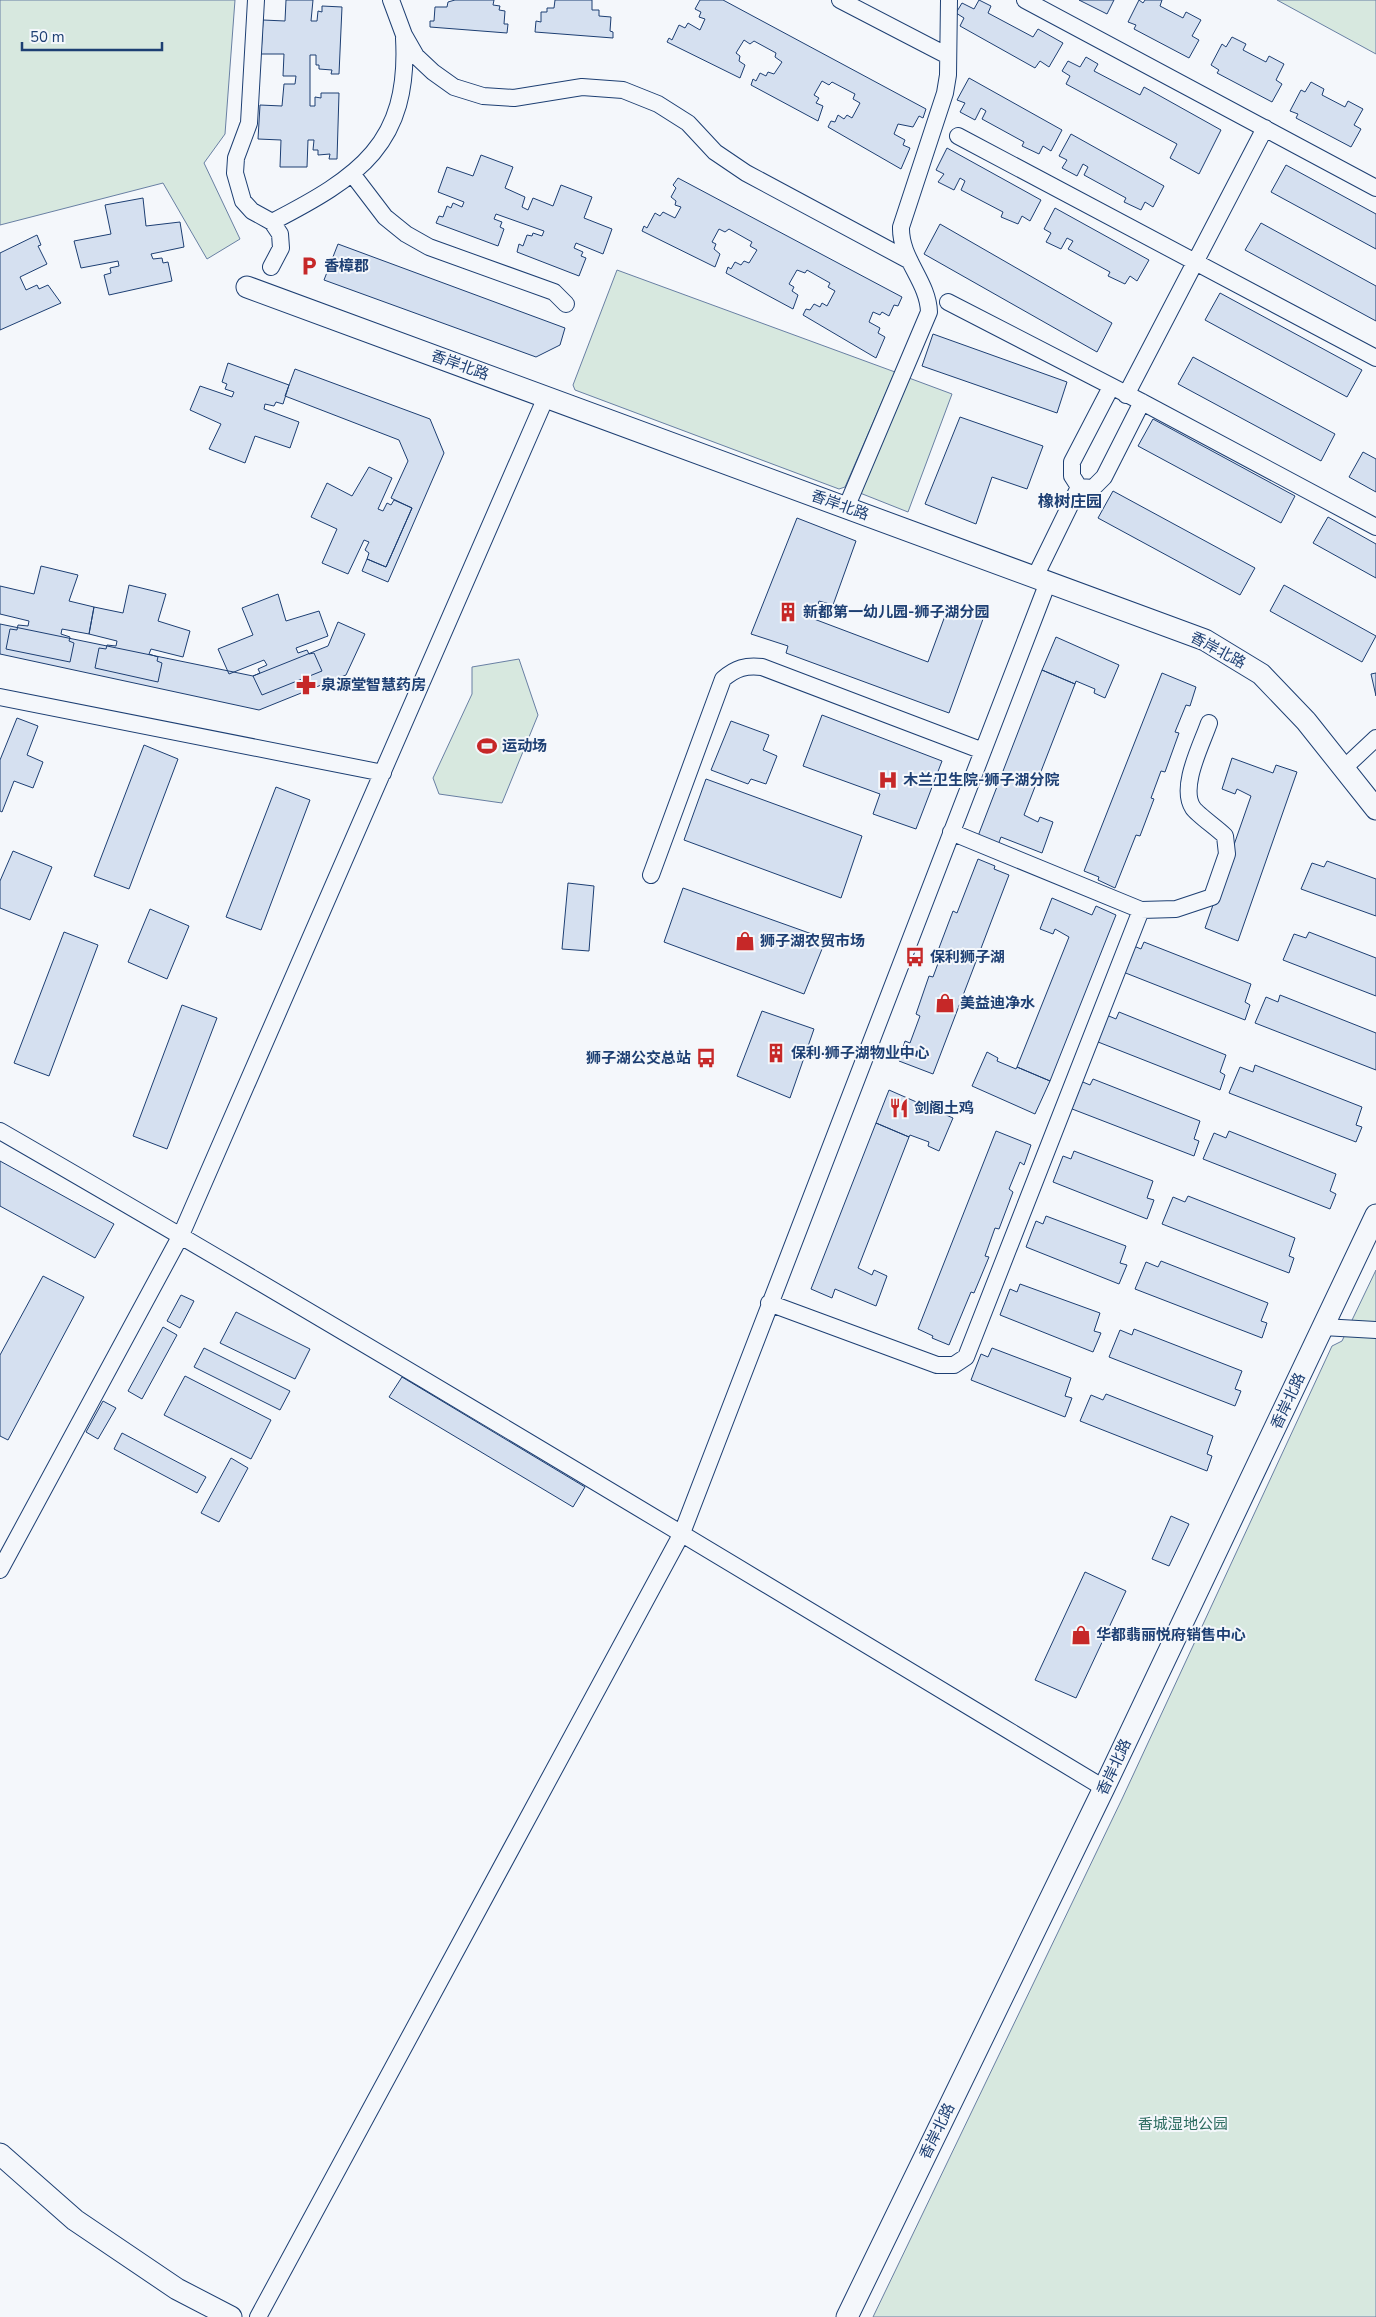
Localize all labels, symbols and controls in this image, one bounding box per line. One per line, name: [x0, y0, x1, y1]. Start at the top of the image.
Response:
scale bar: [22, 20, 162, 52]
text: 50 m: [30, 27, 65, 47]
parking icon: 香樟郡: [298, 255, 320, 277]
place label: 香樟郡: [324, 256, 369, 276]
street label: 香岸北路: [428, 345, 492, 385]
street label: 香岸北路: [808, 485, 872, 525]
district label: 橡树庄园: [1038, 491, 1102, 513]
building icon: 新都第一幼儿园-狮子湖分园: [777, 601, 799, 623]
place label: 新都第一幼儿园-狮子湖分园: [803, 602, 990, 622]
street label: 香岸北路: [1187, 627, 1249, 673]
pharmacy icon: 泉源堂智慧药房: [295, 674, 317, 696]
place label: 泉源堂智慧药房: [321, 675, 426, 695]
sports icon: 运动场: [476, 735, 498, 757]
place label: 运动场: [502, 736, 547, 756]
hospital icon: 木兰卫生院-狮子湖分院: [877, 769, 899, 791]
place label: 木兰卫生院-狮子湖分院: [903, 770, 1060, 790]
shop icon: 狮子湖农贸市场: [734, 930, 756, 952]
place label: 狮子湖农贸市场: [760, 931, 865, 951]
bus stop icon: 保利狮子湖: [904, 946, 926, 968]
place label: 保利狮子湖: [930, 947, 1005, 967]
shop icon: 美益迪净水: [934, 992, 956, 1014]
place label: 美益迪净水: [960, 993, 1035, 1013]
building icon: 保利·狮子湖物业中心: [765, 1042, 787, 1064]
place label: 保利·狮子湖物业中心: [791, 1043, 930, 1063]
bus stop icon: 狮子湖公交总站: [695, 1047, 717, 1069]
place label: 狮子湖公交总站: [586, 1048, 691, 1068]
restaurant icon: 剑阁土鸡: [888, 1097, 910, 1119]
place label: 剑阁土鸡: [914, 1098, 974, 1118]
street label: 香岸北路: [1266, 1370, 1310, 1432]
shop icon: 华都翡丽悦府销售中心: [1070, 1624, 1092, 1646]
place label: 华都翡丽悦府销售中心: [1096, 1625, 1246, 1645]
street label: 香岸北路: [1092, 1736, 1136, 1798]
street label: 香岸北路: [915, 2100, 959, 2162]
park label: 香城湿地公园: [1138, 2114, 1228, 2134]

